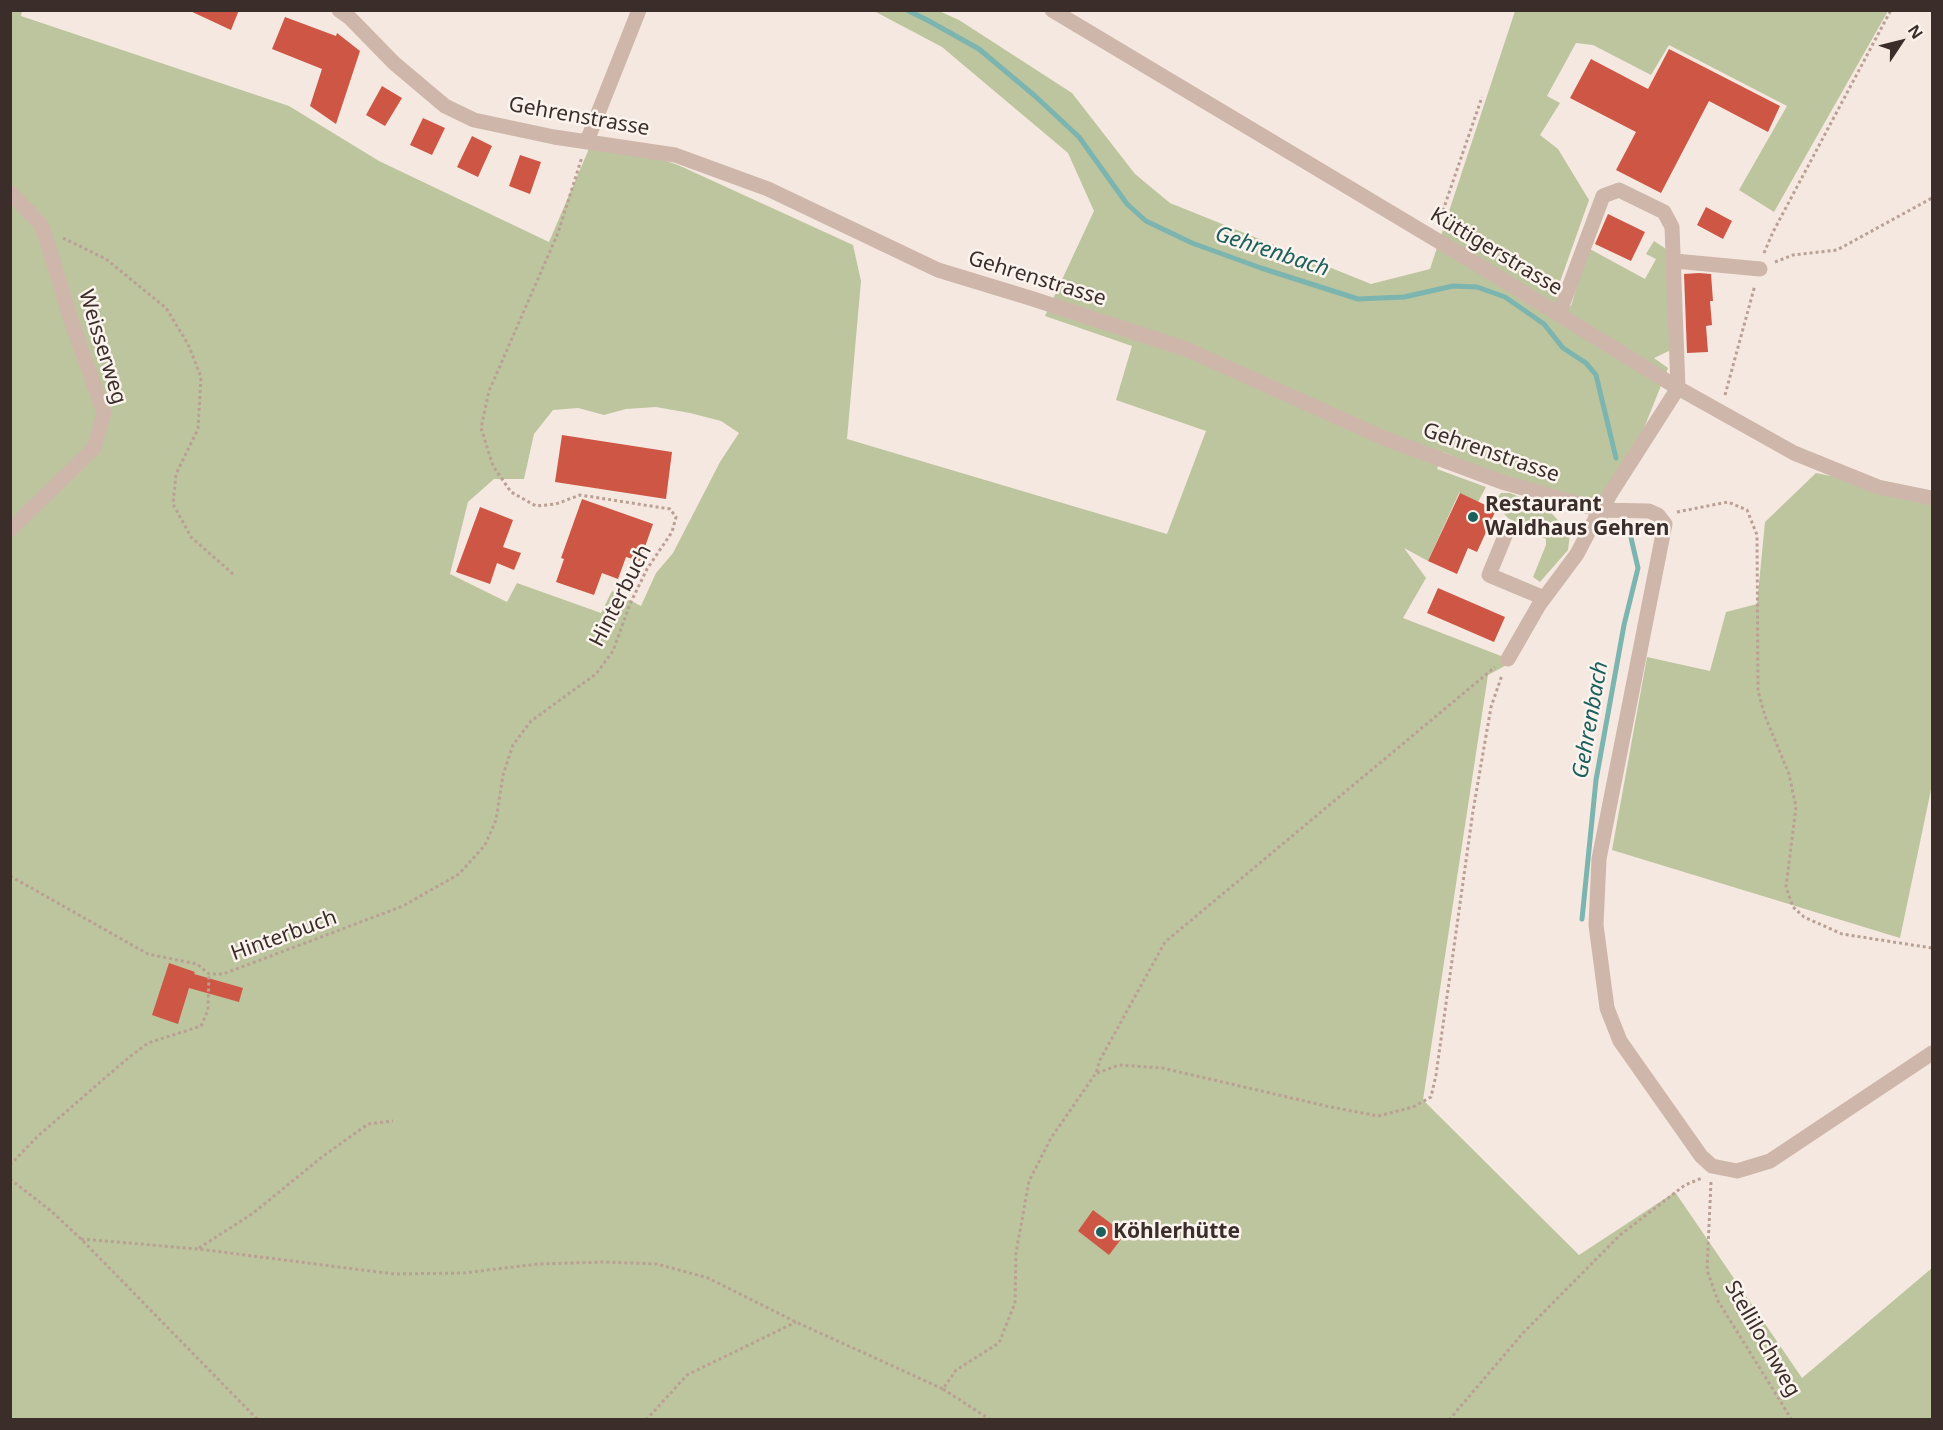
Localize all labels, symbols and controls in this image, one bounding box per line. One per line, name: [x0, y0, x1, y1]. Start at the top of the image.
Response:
north arrow: [1871, 12, 1931, 72]
text: N: [1903, 20, 1928, 43]
street label: Gehrenstrasse: [506, 92, 652, 142]
street label: Küttigerstrasse: [1425, 203, 1567, 301]
water label: Gehrenbach: [1212, 221, 1332, 283]
street label: Gehrenstrasse: [965, 246, 1109, 312]
street label: Weisserweg: [73, 287, 131, 407]
street label: Gehrenstrasse: [1419, 418, 1563, 488]
place label: Restaurant Waldhaus Gehren: [1485, 492, 1669, 542]
marker: Restaurant Waldhaus Gehren: [1466, 510, 1480, 524]
street label: Hinterbuch: [585, 541, 657, 651]
water label: Gehrenbach: [1568, 659, 1614, 781]
street label: Hinterbuch: [228, 905, 340, 967]
place label: Köhlerhütte: [1113, 1219, 1240, 1245]
marker: Köhlerhütte: [1094, 1225, 1108, 1239]
street label: Stellilochweg: [1719, 1277, 1805, 1401]

